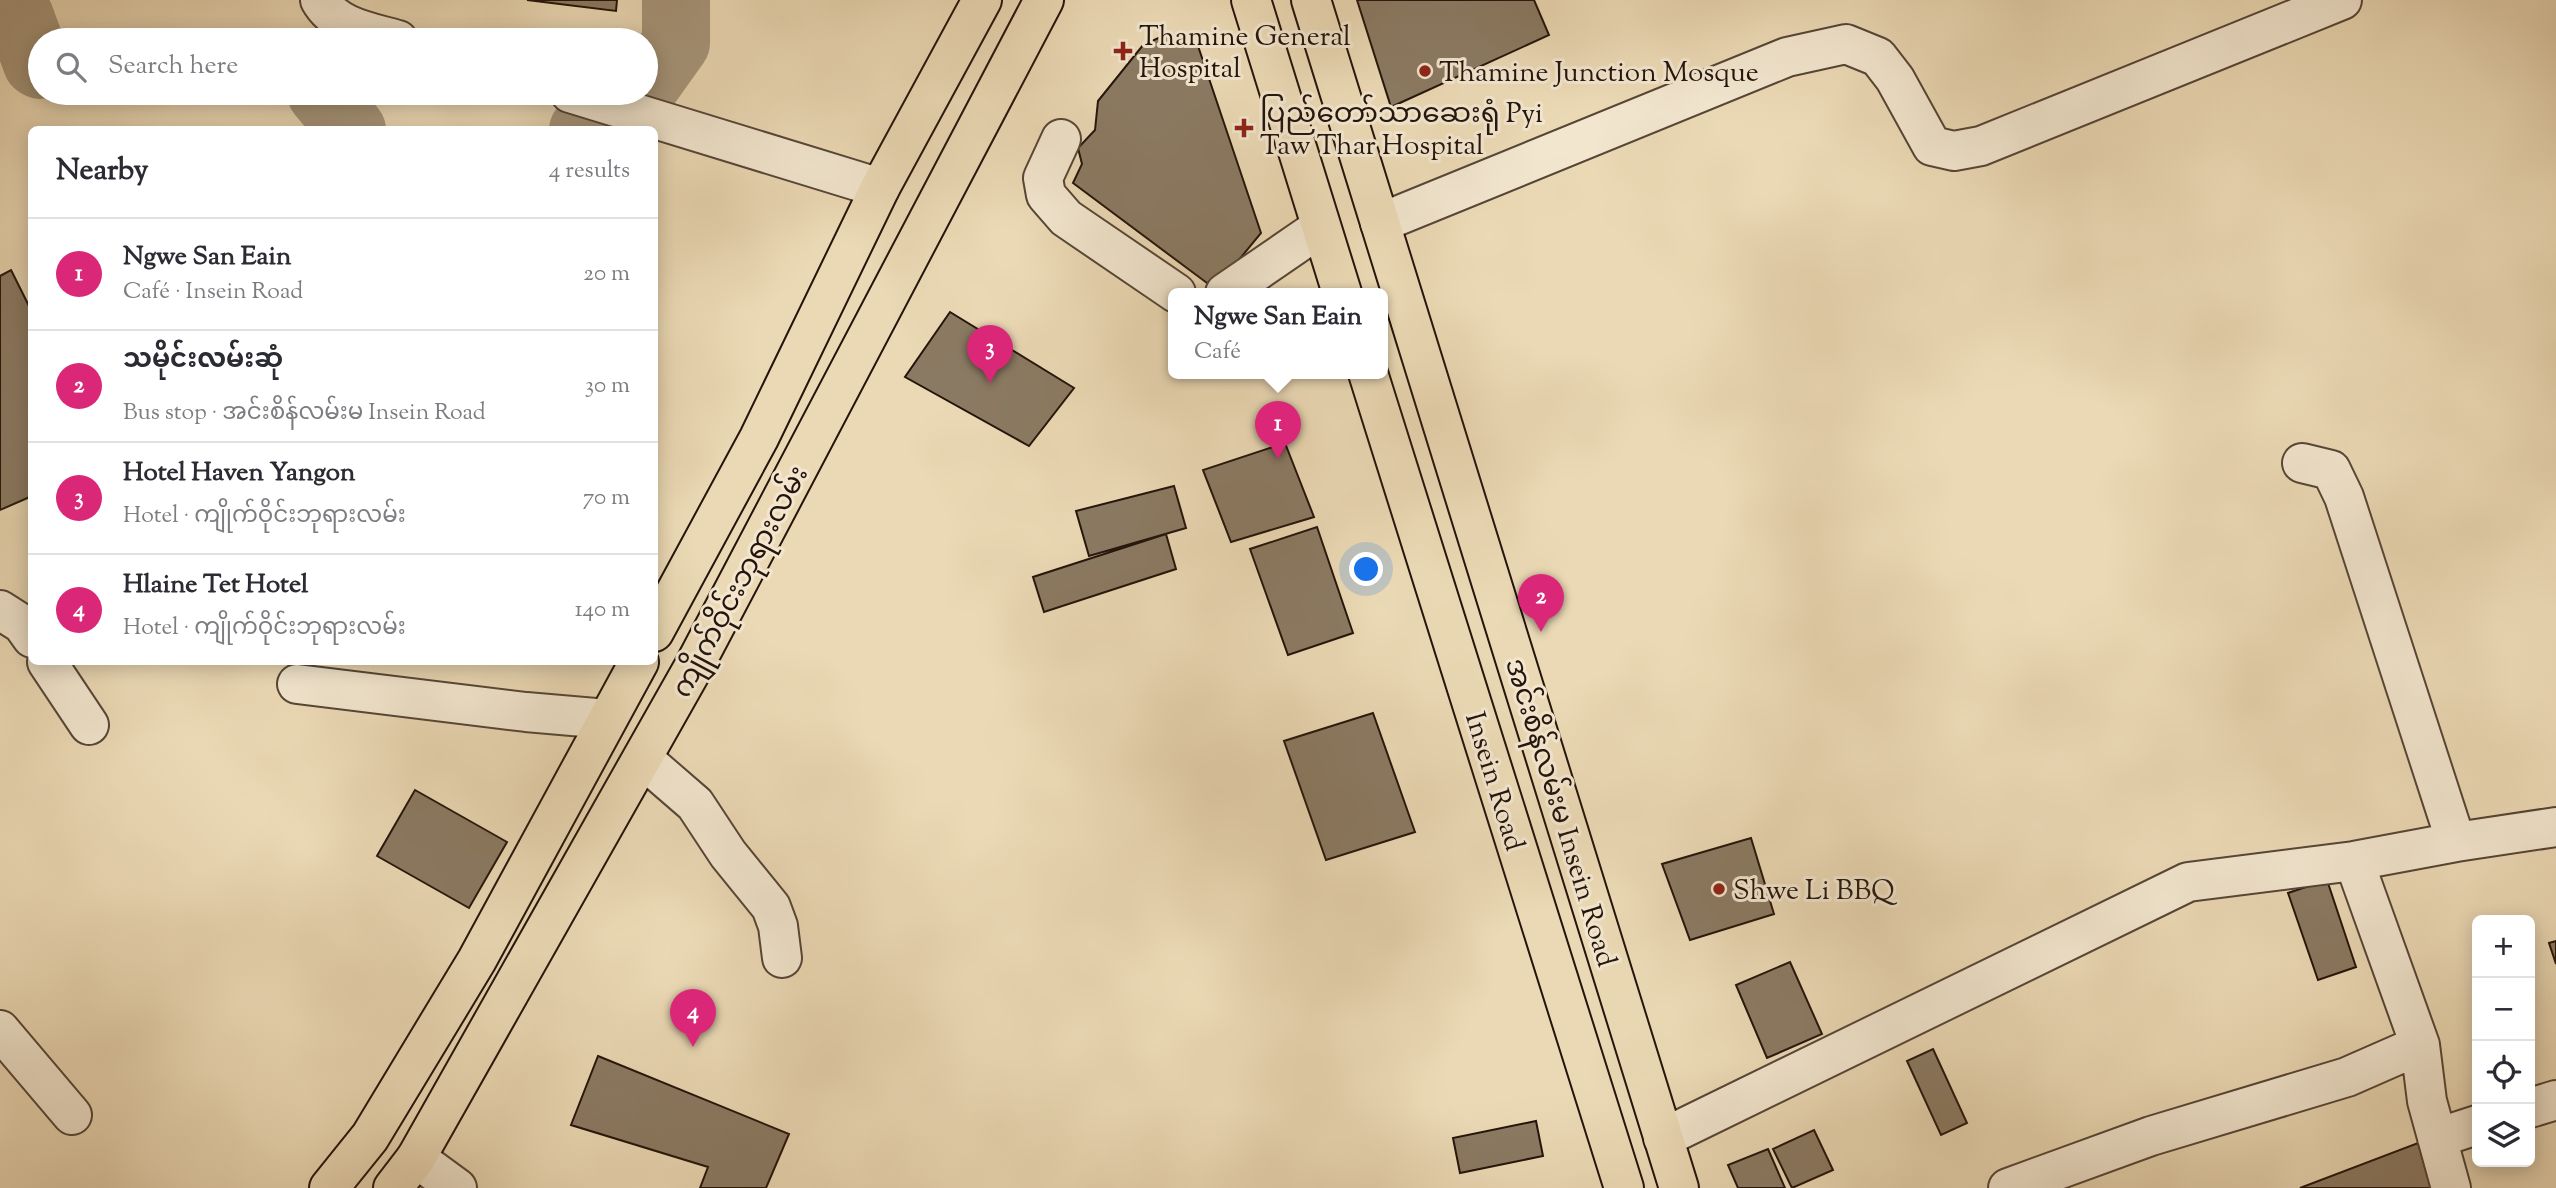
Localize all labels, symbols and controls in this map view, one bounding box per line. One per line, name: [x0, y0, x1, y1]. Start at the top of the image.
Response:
place label: Thamine General Hospital: [1139, 18, 1351, 90]
search box: [28, 28, 658, 105]
marker: Thamine General Hospital: [1113, 41, 1133, 61]
icon: search: [52, 48, 90, 86]
text: Search here: [108, 48, 238, 85]
place label: Thamine Junction Mosque: [1439, 54, 1759, 94]
marker: Thamine Junction Mosque: [1417, 63, 1433, 79]
place label: ပြည်တော်သာဆေးရုံ Pyi Taw Thar Hospital: [1260, 94, 1543, 167]
marker: ပြည်တော်သာဆေးရုံ Pyi Taw Thar Hospital: [1234, 118, 1254, 138]
text: Nearby: [56, 150, 148, 193]
text: 4 results: [549, 155, 630, 188]
text: Ngwe San Eain: [123, 239, 291, 276]
text: 1: [75, 258, 83, 291]
text: 20 m: [583, 258, 630, 291]
text: Café · Insein Road: [123, 276, 303, 309]
popup: [1168, 288, 1388, 379]
text: Ngwe San Eain: [1194, 299, 1362, 336]
pin: 3: [967, 325, 1013, 383]
text: Café: [1194, 336, 1241, 369]
text: သမိုင်းလမ်းဆုံ: [123, 342, 283, 379]
text: 2: [74, 370, 84, 403]
text: 30 m: [585, 370, 630, 403]
text: Bus stop · အင်းစိန်လမ်းမ Insein Road: [123, 397, 486, 430]
pin: 1: [1255, 401, 1301, 459]
text: Hotel Haven Yangon: [123, 455, 355, 492]
street label: ကျိုက်ဝိုင်းဘုရားလမ်း: [663, 459, 820, 705]
text: 3: [74, 482, 84, 515]
text: 70 m: [583, 482, 630, 515]
text: Hotel · ကျိုက်ဝိုင်းဘုရားလမ်း: [123, 500, 406, 533]
your location: [1349, 552, 1383, 586]
text: Hlaine Tet Hotel: [123, 567, 308, 604]
pin: 2: [1518, 574, 1564, 632]
text: 4: [73, 594, 85, 627]
text: 140 m: [575, 594, 630, 627]
text: Hotel · ကျိုက်ဝိုင်းဘုရားလမ်း: [123, 612, 406, 645]
street label: အင်းစိန်လမ်းမ Insein Road: [1493, 653, 1626, 972]
street label: Insein Road: [1453, 708, 1533, 856]
place label: Shwe Li BBQ: [1733, 872, 1898, 912]
marker: Shwe Li BBQ: [1711, 881, 1727, 897]
map controls: [2472, 915, 2535, 1167]
button: +: [2472, 915, 2535, 978]
button: −: [2472, 978, 2535, 1041]
pin: 4: [670, 989, 716, 1047]
button: locate: [2472, 1041, 2535, 1104]
button: layers: [2472, 1104, 2535, 1167]

